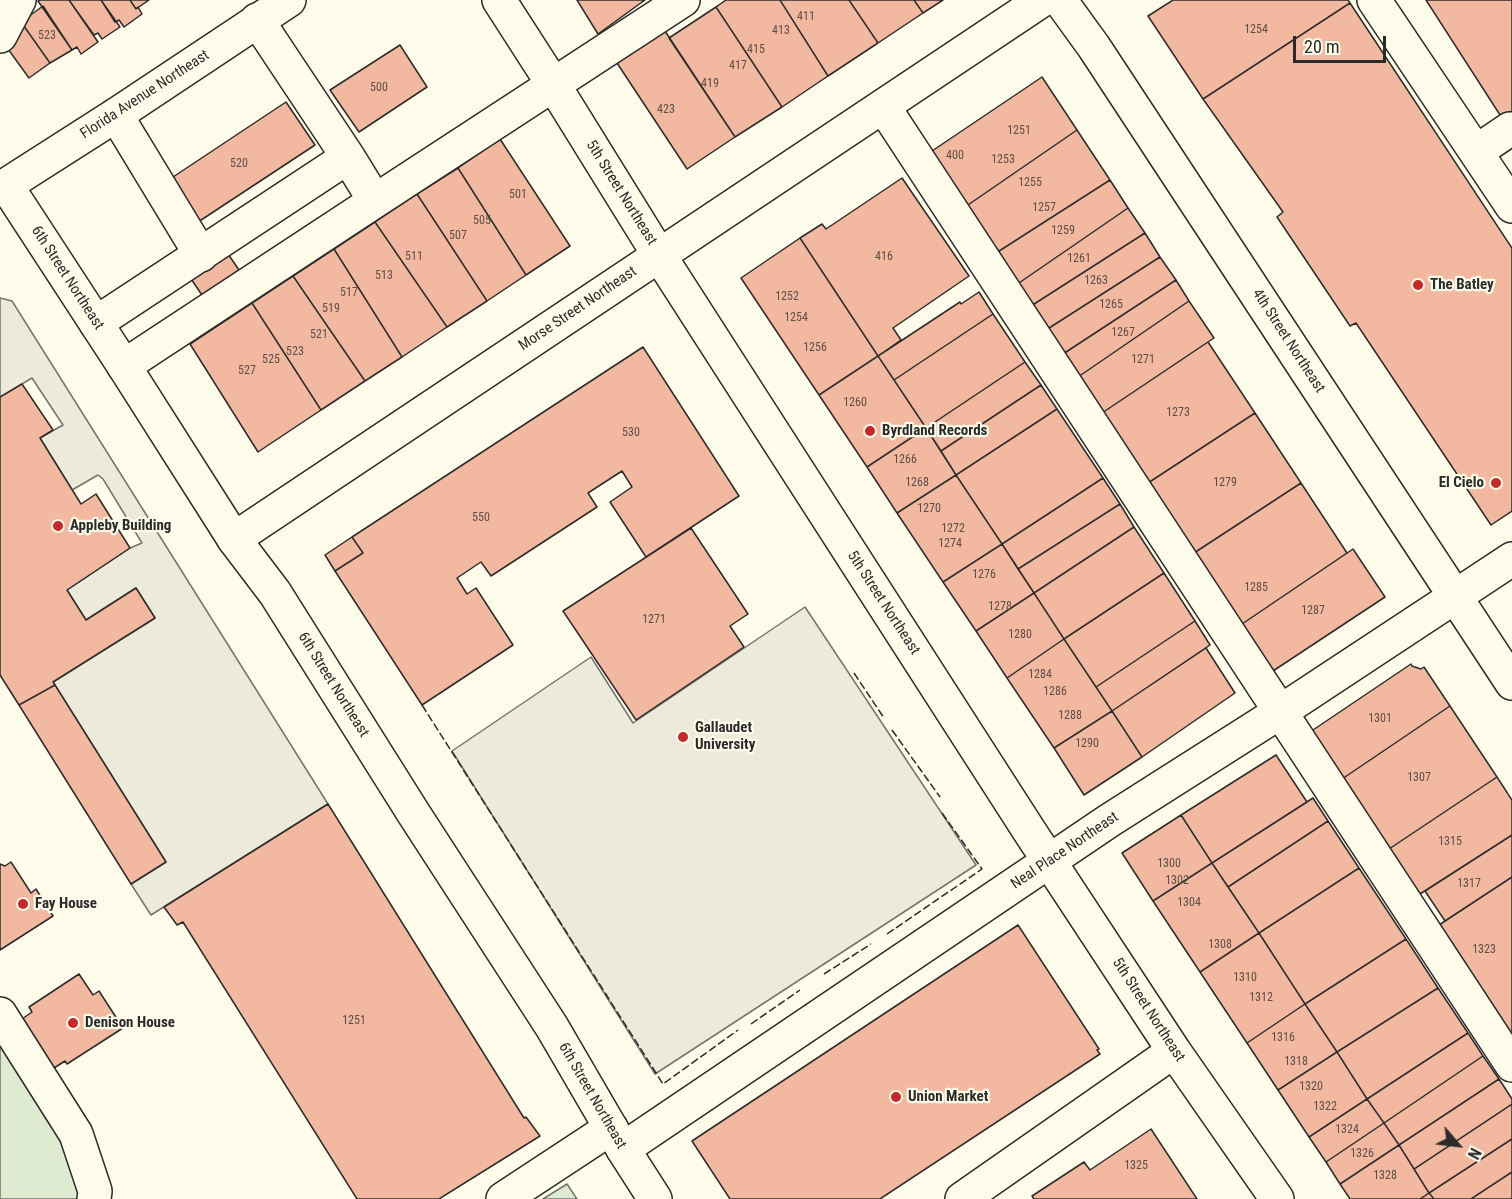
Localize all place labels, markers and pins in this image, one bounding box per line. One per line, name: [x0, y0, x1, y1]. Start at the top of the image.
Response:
place label: The Batley: [1430, 276, 1494, 294]
marker: The Batley: [1411, 278, 1425, 292]
place label: Byrdland Records: [882, 422, 987, 440]
marker: Byrdland Records: [863, 424, 877, 438]
place label: El Cielo: [1439, 474, 1484, 492]
marker: El Cielo: [1489, 476, 1503, 490]
place label: Appleby Building: [70, 517, 171, 535]
marker: Appleby Building: [51, 519, 65, 533]
place label: Gallaudet University: [695, 719, 755, 754]
marker: Gallaudet University: [676, 730, 690, 744]
place label: Fay House: [35, 895, 97, 913]
marker: Fay House: [16, 897, 30, 911]
place label: Denison House: [85, 1014, 175, 1032]
marker: Denison House: [66, 1016, 80, 1030]
place label: Union Market: [908, 1088, 988, 1106]
marker: Union Market: [889, 1090, 903, 1104]

